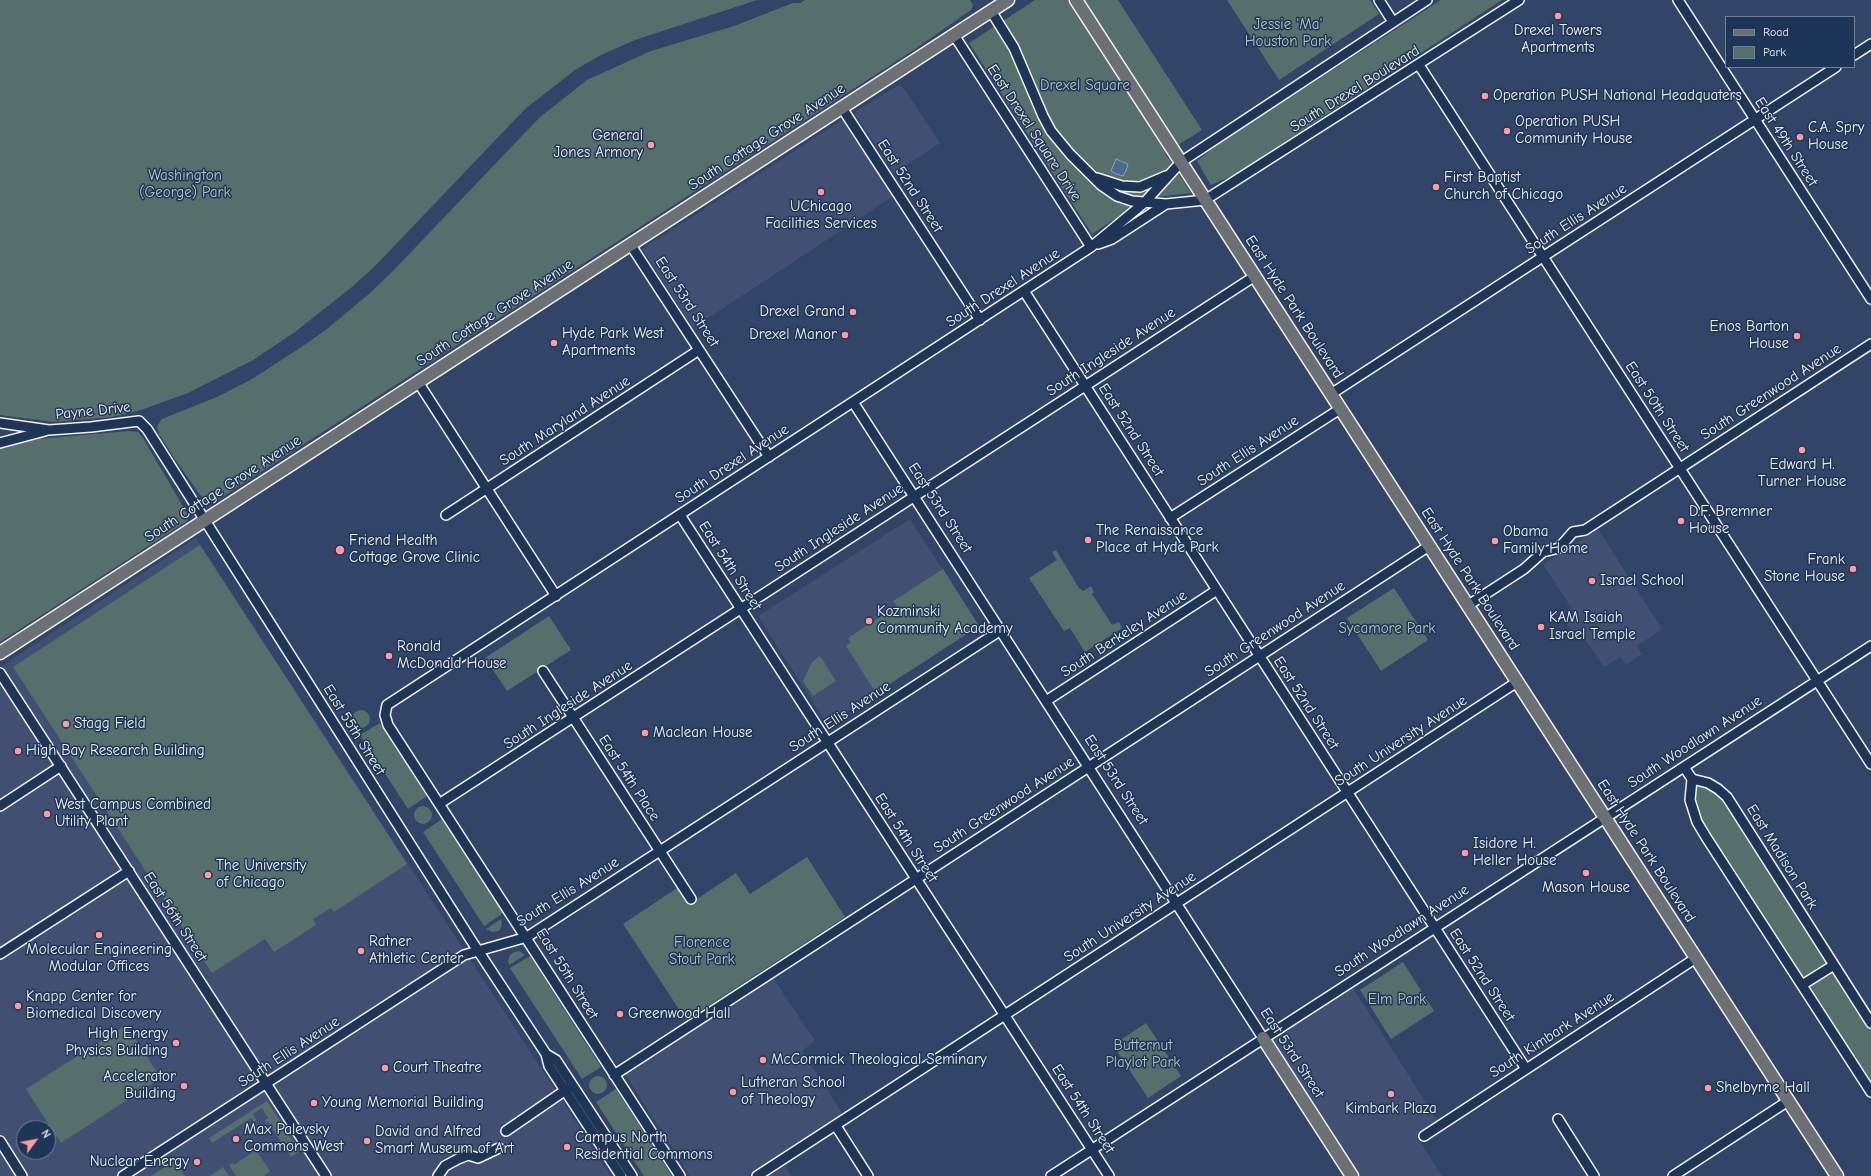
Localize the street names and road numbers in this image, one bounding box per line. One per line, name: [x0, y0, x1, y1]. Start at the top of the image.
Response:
street label: South Drexel Boulevard: [1287, 42, 1423, 136]
street label: East Drexel Square Drive: [983, 61, 1085, 205]
street label: South Cottage Grove Avenue: [685, 80, 849, 194]
street label: East 49th Street: [1751, 94, 1821, 190]
street label: East 52nd Street: [873, 136, 947, 236]
street label: South Ellis Avenue: [1522, 180, 1630, 258]
street label: East Hyde Park Boulevard: [1241, 232, 1347, 382]
street label: South Drexel Avenue: [943, 244, 1063, 332]
street label: East 53rd Street: [651, 253, 723, 351]
street label: South Cottage Grove Avenue: [413, 256, 577, 370]
street label: South Ingleside Avenue: [1043, 304, 1179, 400]
street label: South Greenwood Avenue: [1697, 340, 1845, 444]
street label: East 50th Street: [1621, 358, 1693, 456]
street label: South Maryland Avenue: [496, 372, 634, 470]
street label: East 52nd Street: [1094, 380, 1168, 480]
street label: Payne Drive: [55, 398, 131, 424]
street label: South Ellis Avenue: [1194, 412, 1302, 490]
street label: South Drexel Avenue: [672, 420, 792, 508]
street label: South Cottage Grove Avenue: [141, 432, 305, 546]
street label: East 53rd Street: [904, 459, 976, 557]
street label: South Ingleside Avenue: [771, 480, 907, 576]
street label: East Hyde Park Boulevard: [1417, 504, 1523, 654]
street label: East 54th Street: [695, 518, 765, 614]
street label: South Greenwood Avenue: [1201, 577, 1349, 681]
street label: South Berkeley Avenue: [1058, 587, 1190, 681]
street label: East 52nd Street: [1269, 653, 1343, 753]
street label: South Ingleside Avenue: [500, 657, 636, 753]
street label: South Ellis Avenue: [786, 678, 894, 756]
street label: East 55th Street: [319, 681, 389, 779]
street label: South University Avenue: [1331, 692, 1471, 790]
street label: South Woodlawn Avenue: [1625, 692, 1765, 792]
street label: East 54th Place: [594, 731, 664, 825]
street label: East 53rd Street: [1080, 731, 1152, 829]
street label: South Greenwood Avenue: [930, 753, 1078, 857]
street label: East Hyde Park Boulevard: [1593, 776, 1699, 926]
street label: East 54th Street: [871, 790, 941, 886]
street label: East Madison Park: [1743, 801, 1821, 913]
street label: South Ellis Avenue: [514, 853, 622, 931]
street label: South University Avenue: [1060, 868, 1200, 966]
street label: East 56th Street: [139, 869, 211, 965]
street label: South Woodlawn Avenue: [1332, 881, 1472, 981]
street label: East 55th Street: [532, 925, 602, 1023]
street label: East 52nd Street: [1445, 925, 1519, 1025]
street label: South Kimbark Avenue: [1486, 988, 1618, 1082]
street label: East 53rd Street: [1256, 1004, 1328, 1102]
street label: South Ellis Avenue: [235, 1013, 343, 1091]
street label: East 54th Street: [1048, 1061, 1118, 1157]

